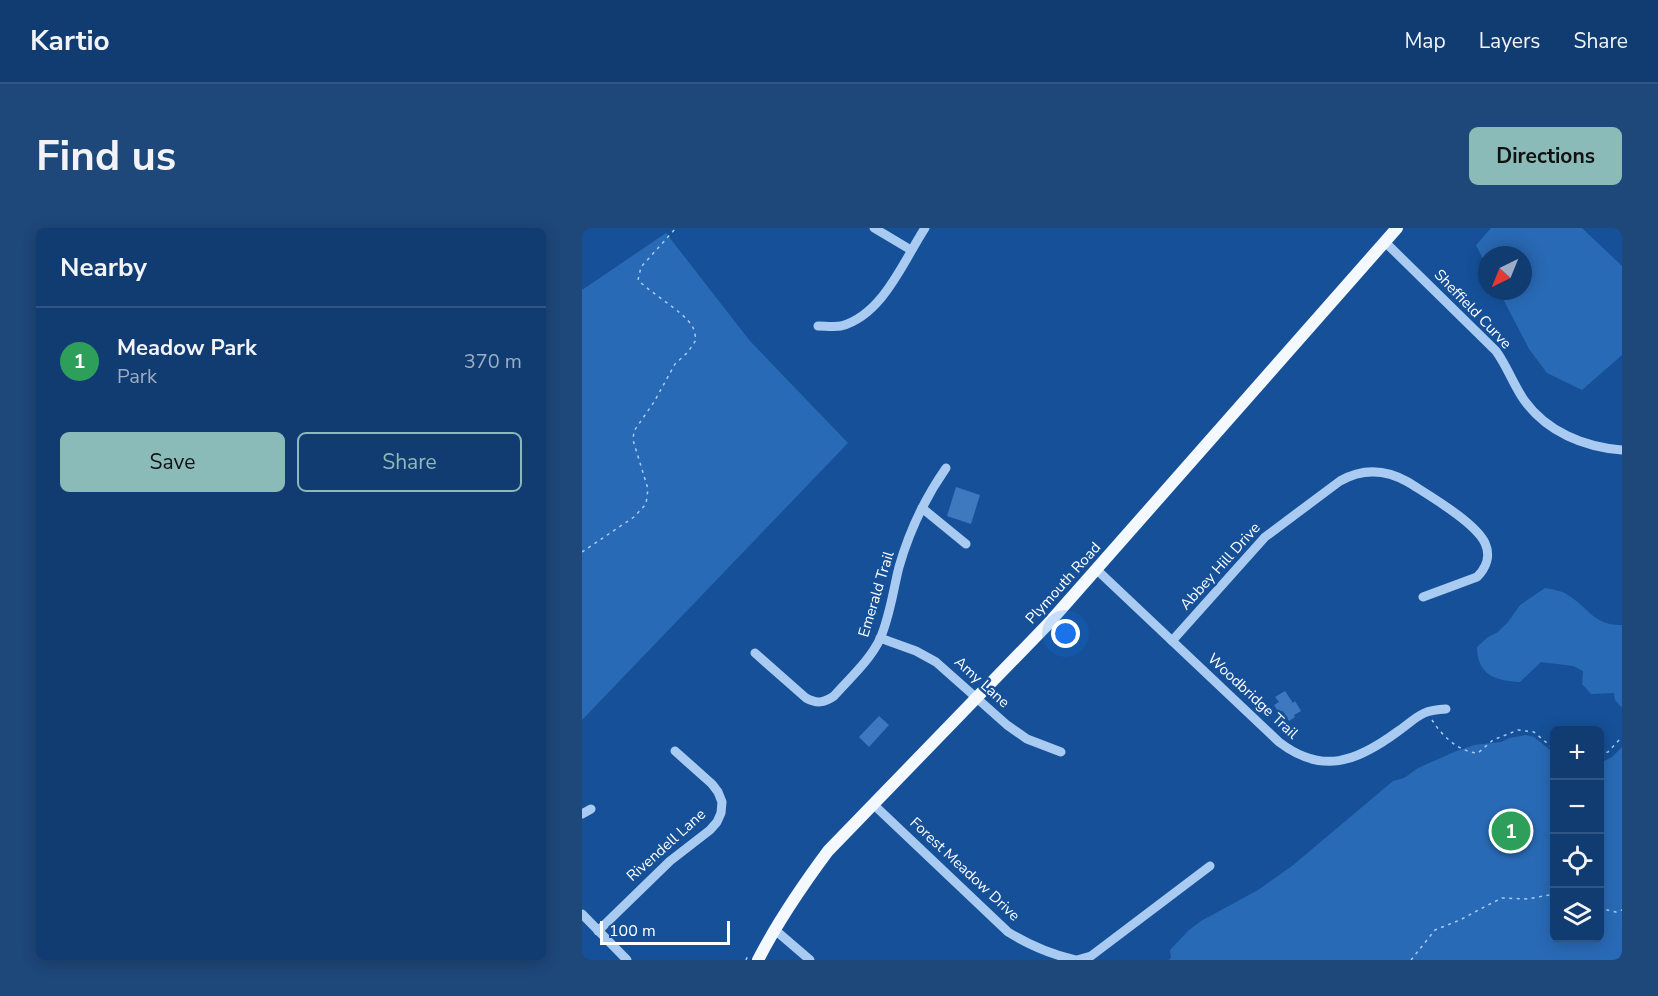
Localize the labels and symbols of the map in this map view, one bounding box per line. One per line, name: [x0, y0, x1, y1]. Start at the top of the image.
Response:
north arrow: [1478, 246, 1532, 300]
street label: Sheffield Curve: [1430, 265, 1516, 353]
street label: Abbey Hill Drive: [1175, 518, 1265, 614]
street label: Plymouth Road: [1021, 538, 1105, 628]
street label: Emerald Trail: [853, 548, 899, 639]
your location: [1051, 619, 1080, 648]
street label: Woodbridge Trail: [1203, 649, 1303, 744]
street label: Amy Lane: [950, 652, 1014, 712]
street label: Rivendell Lane: [622, 804, 710, 886]
pin: 1: [1492, 808, 1530, 854]
street label: Forest Meadow Drive: [906, 813, 1024, 925]
scale bar: [600, 918, 730, 946]

